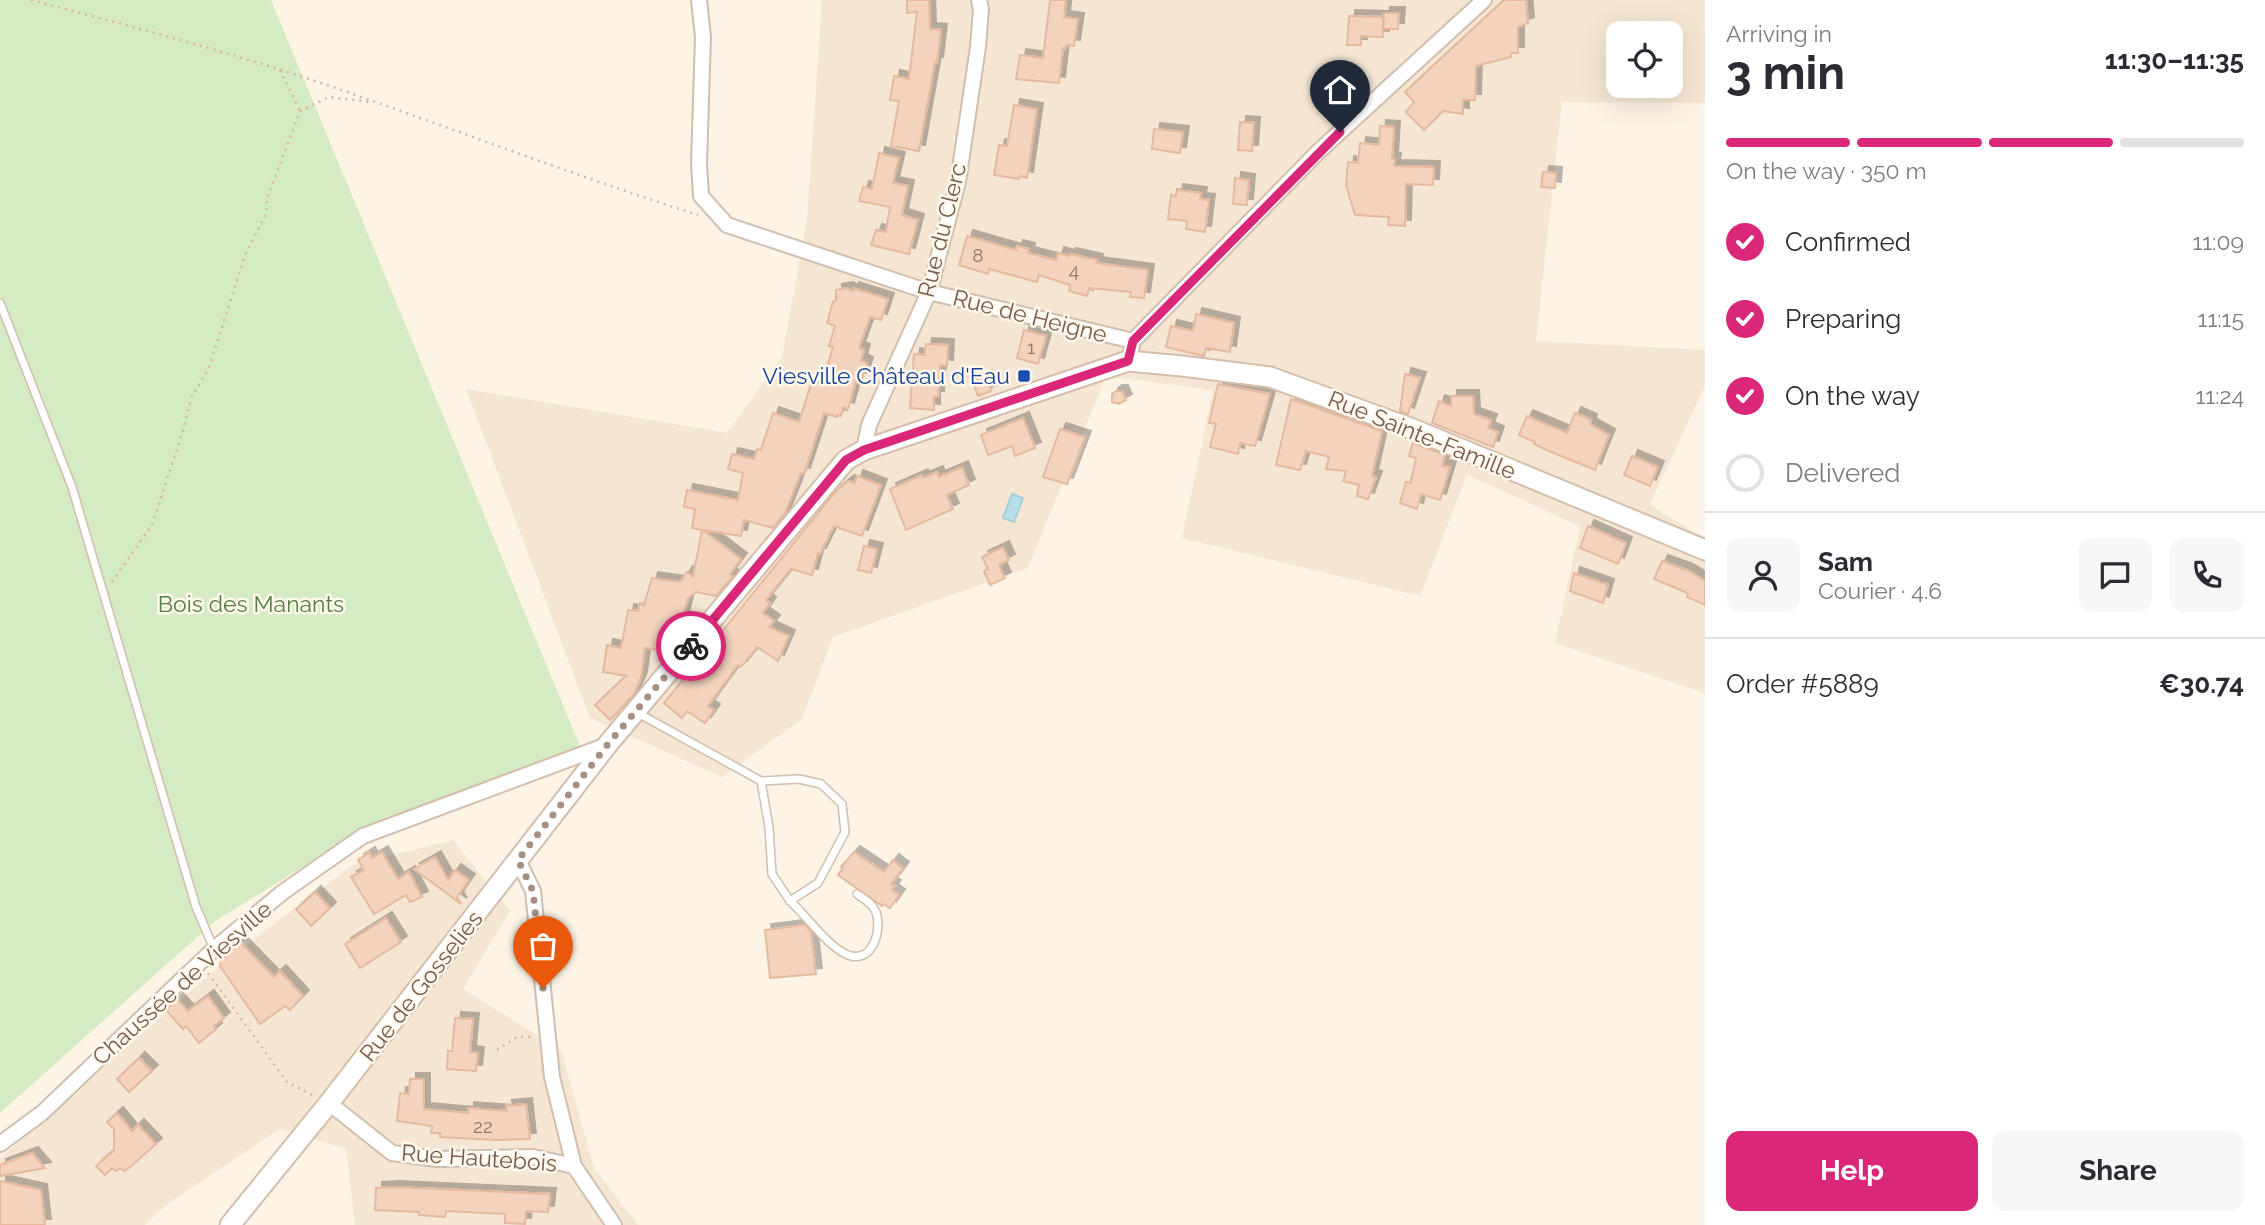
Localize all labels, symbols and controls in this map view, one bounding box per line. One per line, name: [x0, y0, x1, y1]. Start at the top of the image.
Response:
text: Arriving in: [1726, 20, 1832, 47]
map controls: [1606, 21, 1683, 98]
button: locate: [1606, 21, 1683, 98]
text: 11:30–11:35: [2105, 45, 2244, 75]
text: 3 min: [1726, 46, 1845, 100]
pin: [1310, 60, 1370, 132]
icon: home: [1321, 71, 1359, 109]
text: On the way · 350 m: [1726, 157, 1927, 184]
street label: Rue du Clerc: [912, 160, 971, 300]
icon: check: [1726, 223, 1764, 261]
text: Confirmed: [1785, 227, 1911, 257]
text: 11:09: [2192, 228, 2244, 255]
house number: 8: [972, 244, 984, 266]
house number: 4: [1069, 259, 1079, 281]
street label: Rue de Heigne: [950, 283, 1110, 348]
icon: check: [1726, 300, 1764, 338]
text: Preparing: [1785, 304, 1901, 334]
text: 11:15: [2198, 305, 2244, 332]
house number: 1: [1027, 336, 1035, 358]
place label: Viesville Château d'Eau: [762, 362, 1010, 389]
marker: Viesville Château d'Eau: [1016, 368, 1032, 384]
icon: check: [1726, 377, 1764, 415]
text: On the way: [1785, 381, 1920, 411]
text: 11:24: [2195, 382, 2244, 409]
street label: Rue Sainte-Famille: [1324, 385, 1520, 485]
text: Delivered: [1785, 458, 1900, 488]
button: person: [1726, 538, 1800, 612]
button: chat: [2078, 538, 2152, 612]
button: phone: [2170, 538, 2244, 612]
text: Sam: [1818, 547, 1873, 577]
text: Courier · 4.6: [1818, 577, 1942, 604]
park label: Bois des Manants: [158, 590, 344, 617]
courier: [656, 611, 726, 681]
icon: bike: [672, 627, 710, 665]
text: Order #5889: [1726, 669, 1879, 699]
text: €30.74: [2159, 669, 2244, 699]
street label: Chaussée de Viesville: [87, 895, 277, 1070]
street label: Rue de Gosselies: [354, 905, 488, 1066]
pin: [513, 916, 573, 988]
icon: bag: [524, 927, 562, 965]
house number: 22: [473, 1115, 493, 1137]
button: Help: [1726, 1131, 1978, 1211]
button: Share: [1992, 1131, 2244, 1211]
street label: Rue Hautebois: [400, 1139, 558, 1176]

